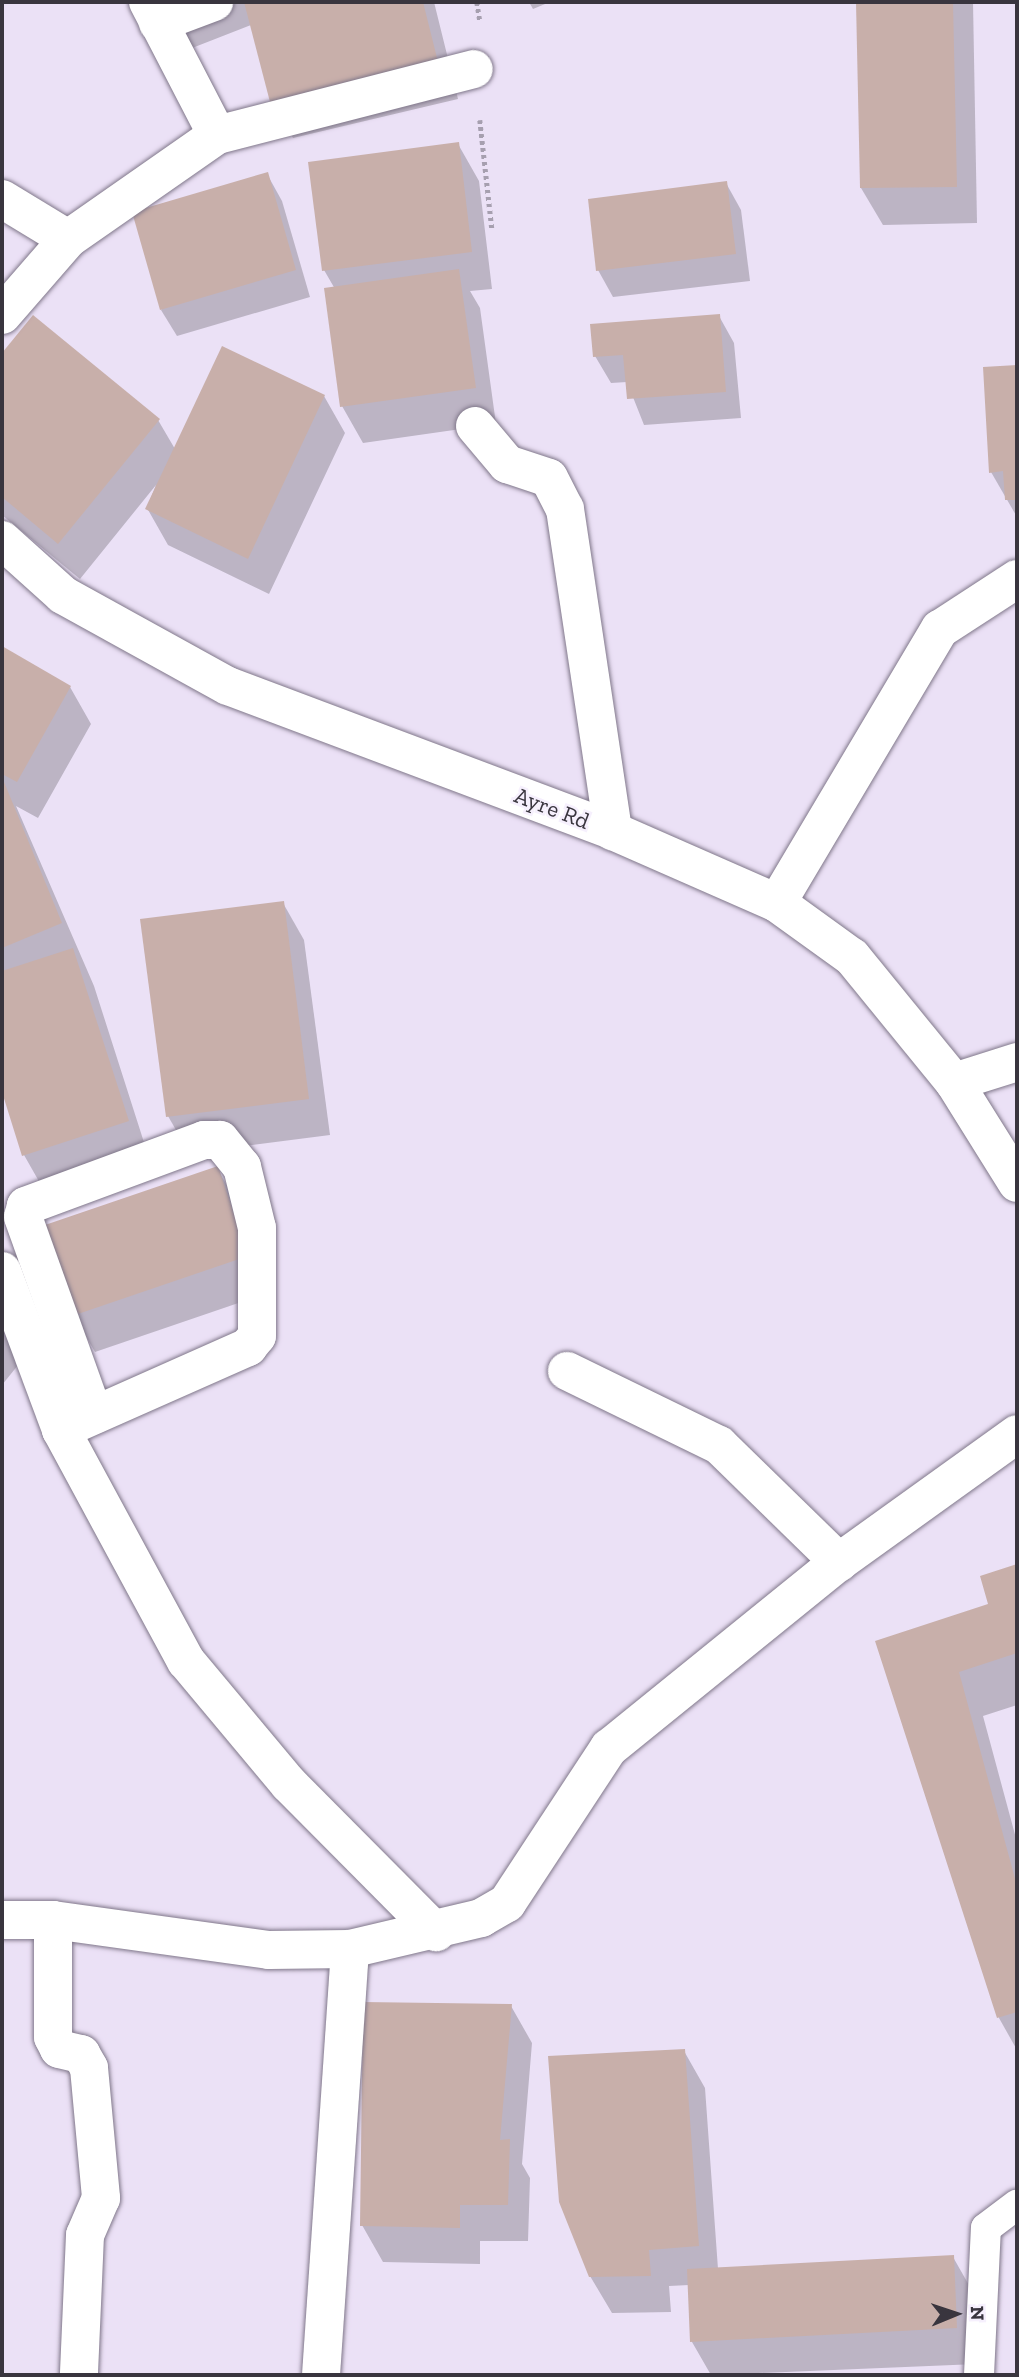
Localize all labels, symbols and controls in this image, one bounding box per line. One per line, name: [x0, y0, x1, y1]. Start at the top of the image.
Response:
street label: Ayre Rd: [511, 781, 593, 835]
north arrow: [921, 2279, 991, 2349]
text: N: [966, 2306, 989, 2321]

